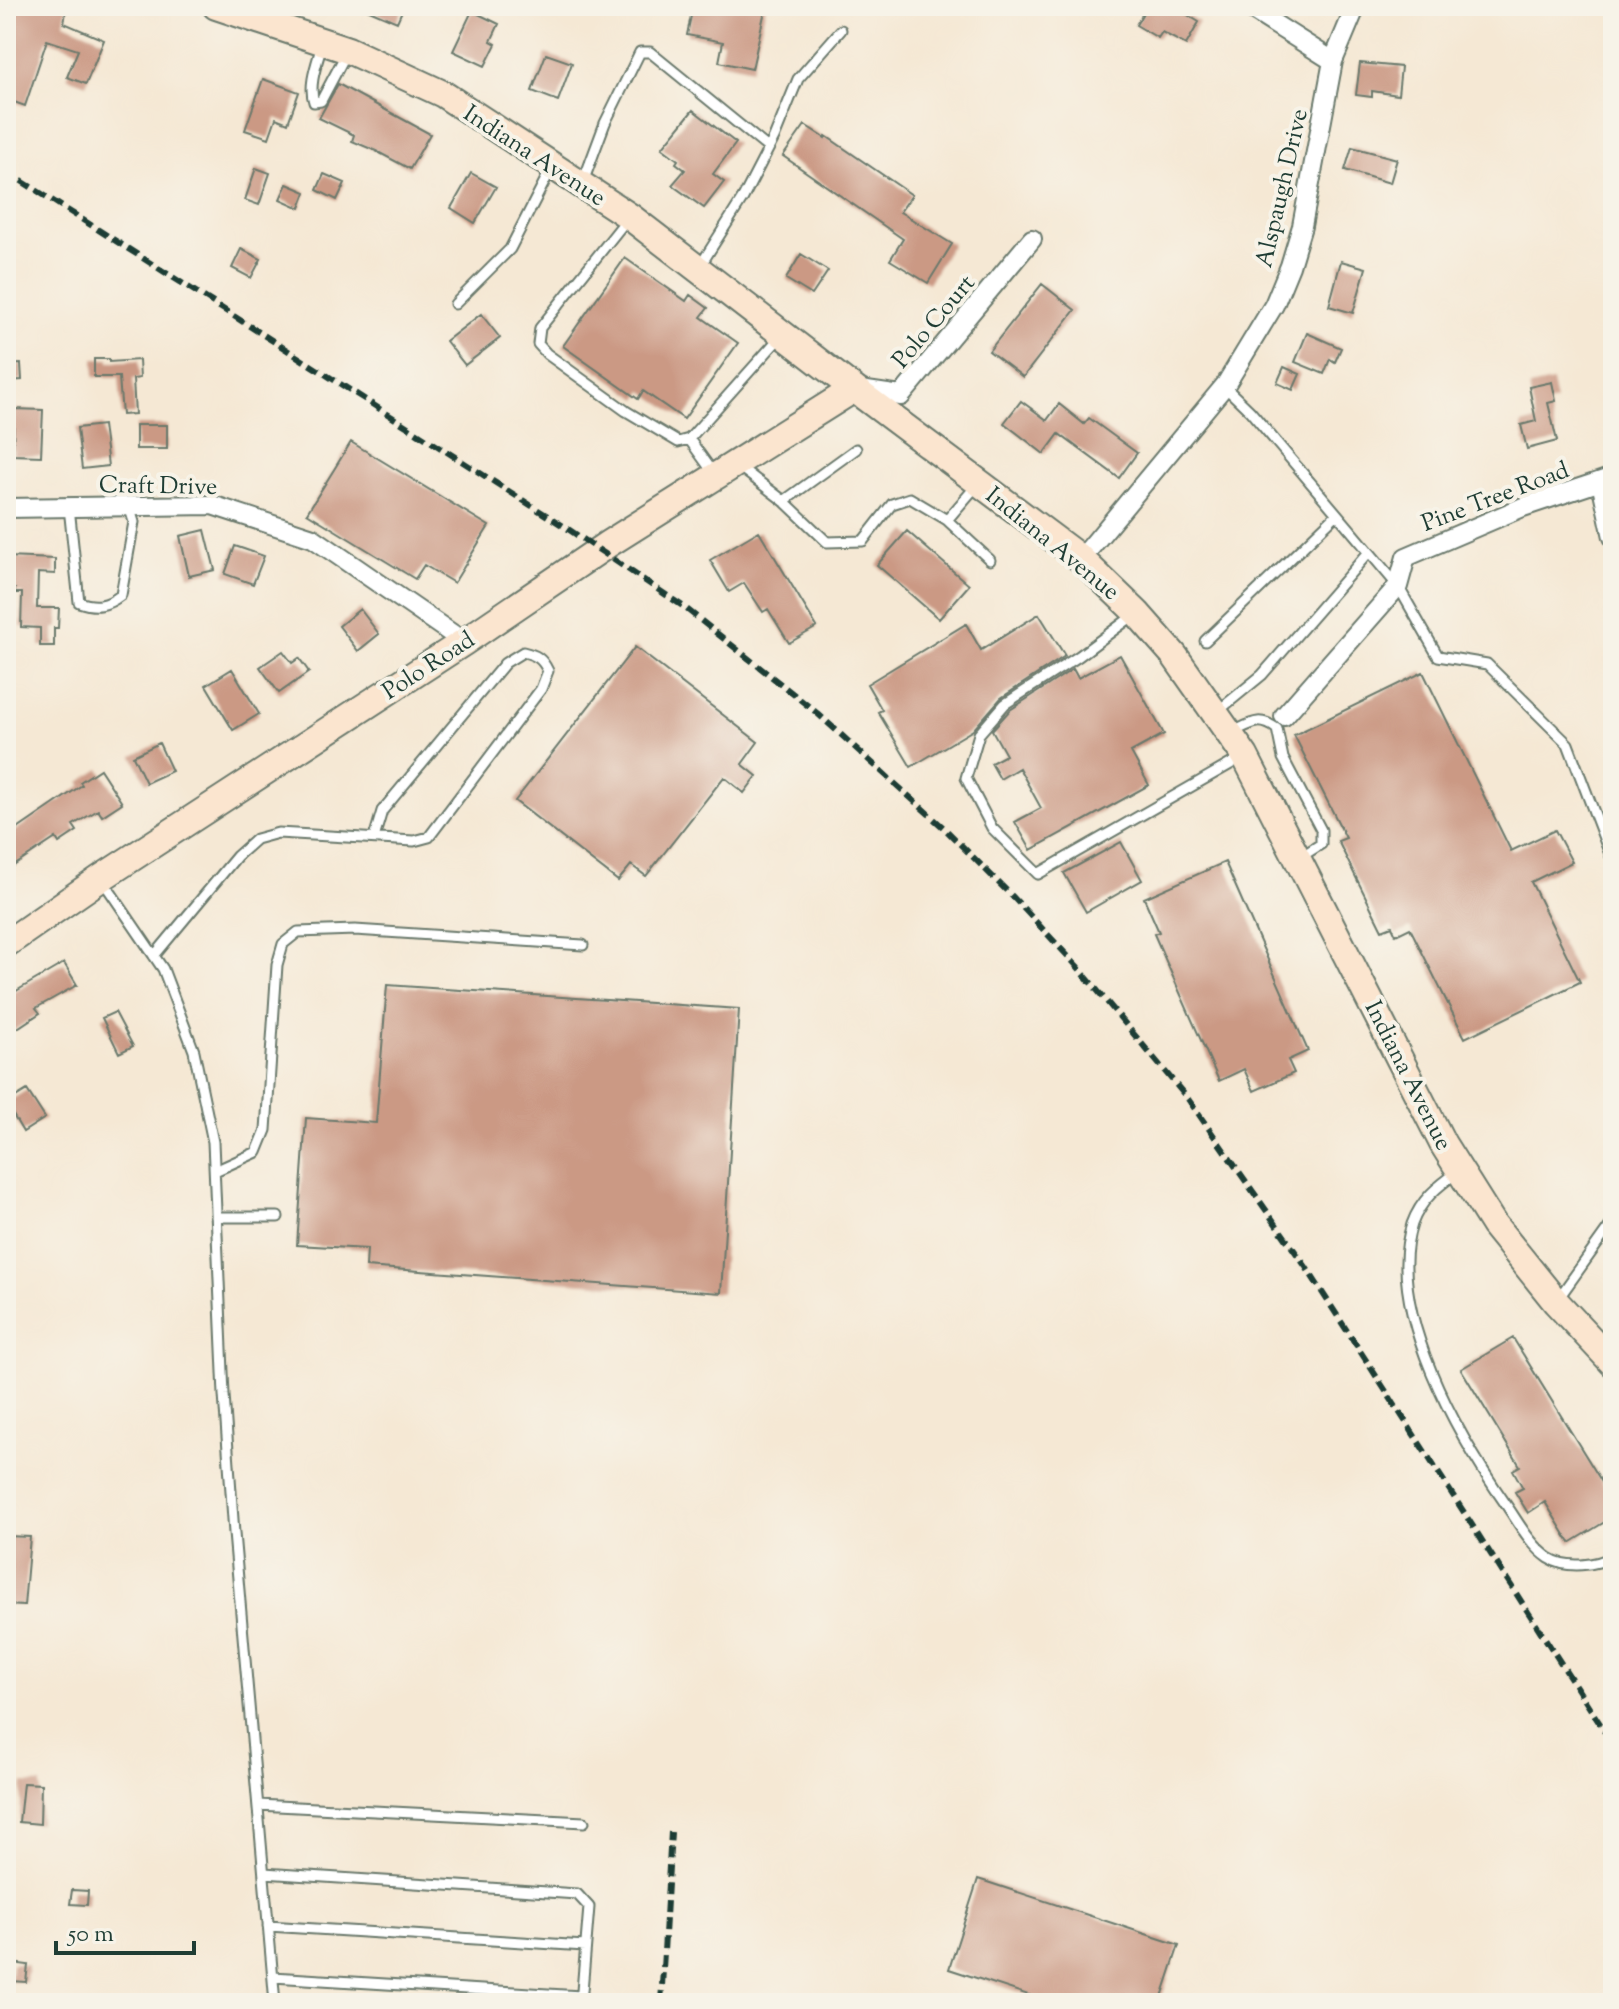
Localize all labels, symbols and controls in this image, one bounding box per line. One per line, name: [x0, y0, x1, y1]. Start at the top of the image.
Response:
street label: Indiana Avenue: [456, 98, 612, 216]
street label: Alspaugh Drive: [1248, 106, 1318, 271]
street label: Polo Court: [885, 268, 984, 377]
street label: Pine Tree Road: [1417, 454, 1575, 542]
street label: Craft Drive: [98, 469, 217, 505]
street label: Indiana Avenue: [977, 480, 1126, 609]
street label: Polo Road: [376, 624, 482, 709]
street label: Indiana Avenue: [1355, 995, 1460, 1157]
scale bar: [56, 1905, 194, 1955]
text: 50 m: [66, 1918, 114, 1952]

